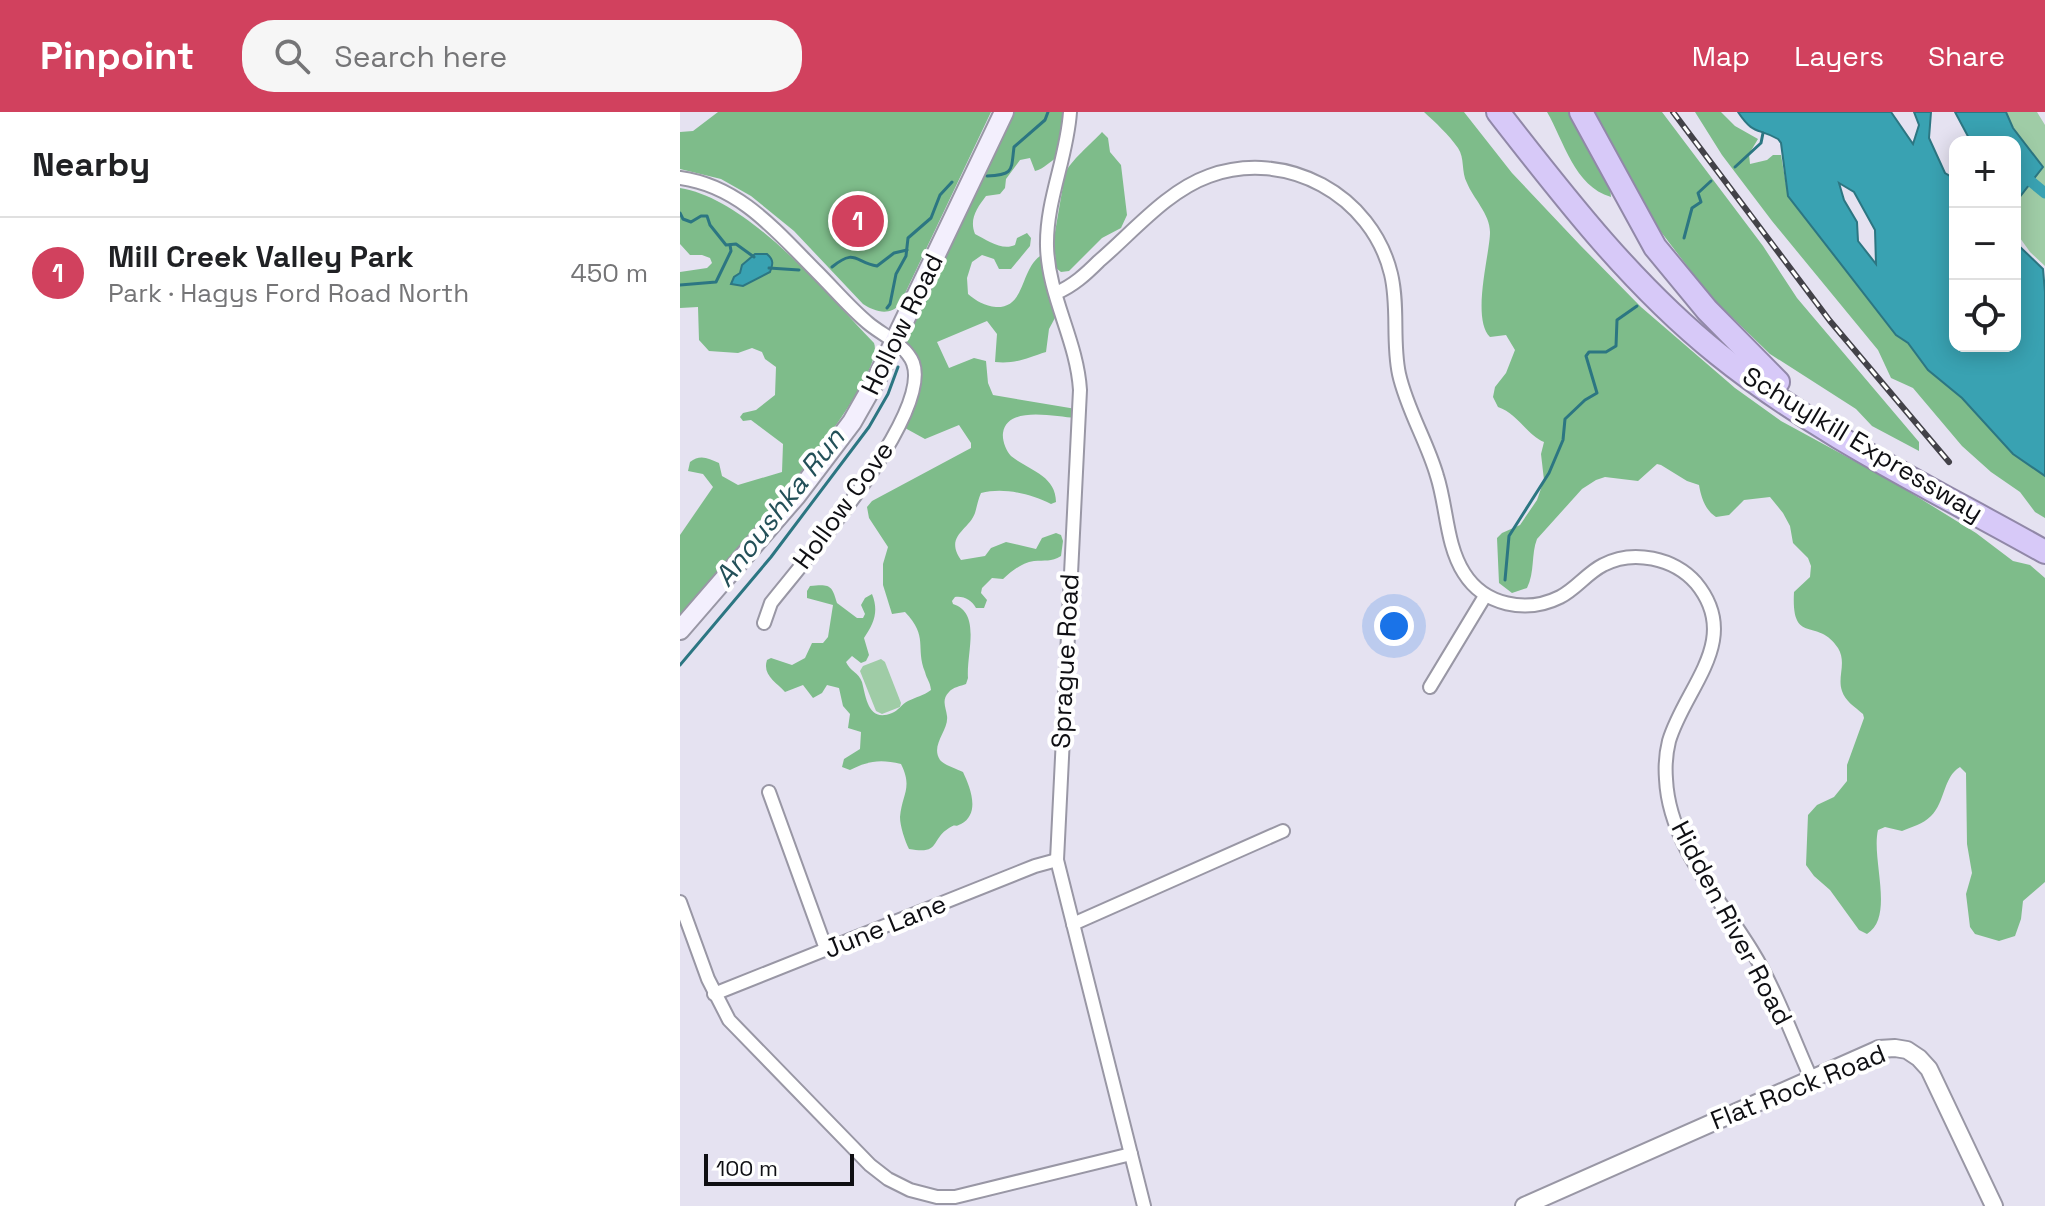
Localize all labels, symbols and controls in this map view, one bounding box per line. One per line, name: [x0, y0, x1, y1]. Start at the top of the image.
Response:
search box: [242, 20, 802, 92]
text: Pinpoint: [40, 32, 194, 80]
icon: search: [270, 34, 314, 78]
text: Search here: [334, 37, 507, 76]
text: Map: [1692, 38, 1750, 74]
text: Layers: [1794, 38, 1884, 74]
text: Share: [1928, 38, 2005, 74]
map controls: [1949, 136, 2021, 352]
button: +: [1949, 136, 2021, 208]
text: Nearby: [32, 143, 150, 186]
pin: 1: [832, 191, 884, 251]
button: −: [1949, 208, 2021, 280]
text: Mill Creek Valley Park: [108, 237, 414, 276]
street label: Hollow Road: [853, 248, 951, 400]
text: 1: [52, 256, 64, 290]
text: 450 m: [570, 256, 648, 290]
text: Park · Hagys Ford Road North: [108, 276, 469, 310]
button: locate: [1949, 280, 2021, 352]
street label: Schuylkill Expressway: [1736, 359, 1990, 529]
water label: Anoushka Run: [706, 420, 853, 593]
street label: Hollow Cove: [785, 434, 901, 576]
street label: Sprague Road: [1043, 573, 1087, 749]
your location: [1374, 606, 1414, 646]
street label: Hidden River Road: [1664, 815, 1800, 1031]
street label: June Lane: [819, 886, 951, 966]
street label: Flat Rock Road: [1706, 1036, 1890, 1138]
scale bar: [704, 1150, 854, 1186]
text: 100 m: [716, 1154, 778, 1182]

